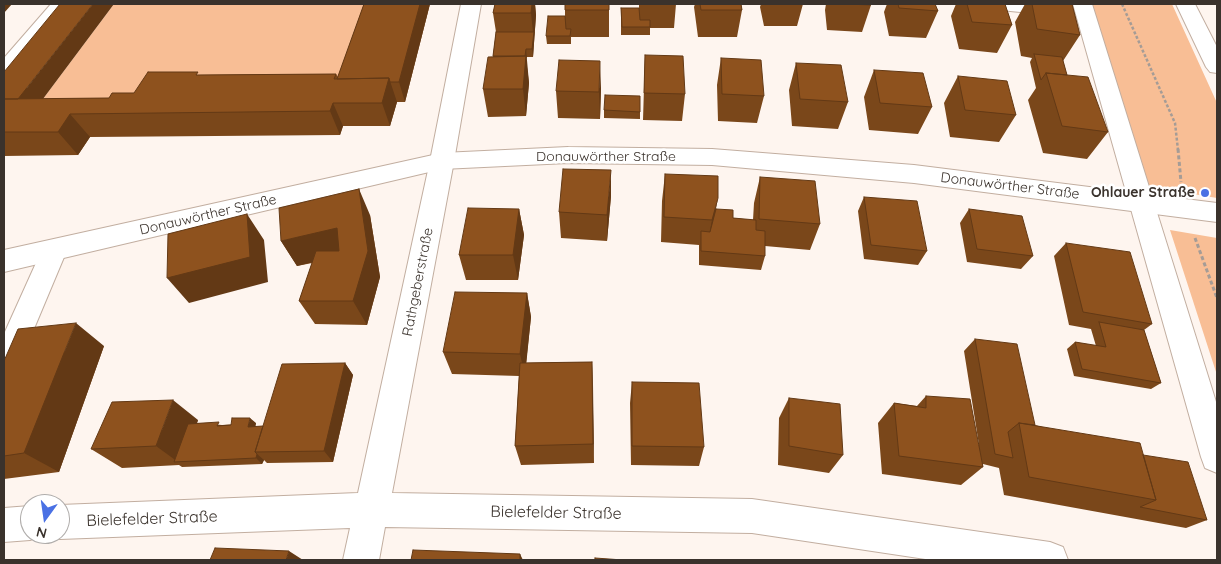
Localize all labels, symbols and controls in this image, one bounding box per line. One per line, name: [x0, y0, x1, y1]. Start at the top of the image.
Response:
street label: Donauwörther Straße: [536, 149, 676, 165]
street label: Donauwörther Straße: [940, 169, 1080, 203]
place label: Ohlauer Straße: [1091, 185, 1195, 201]
marker: Ohlauer Straße: [1199, 187, 1211, 199]
street label: Donauwörther Straße: [138, 191, 278, 239]
street label: Rathgeberstraße: [399, 226, 437, 338]
north arrow: [20, 494, 70, 544]
street label: Bielefelder Straße: [490, 502, 622, 524]
street label: Bielefelder Straße: [86, 507, 218, 531]
text: N: [34, 523, 49, 543]

